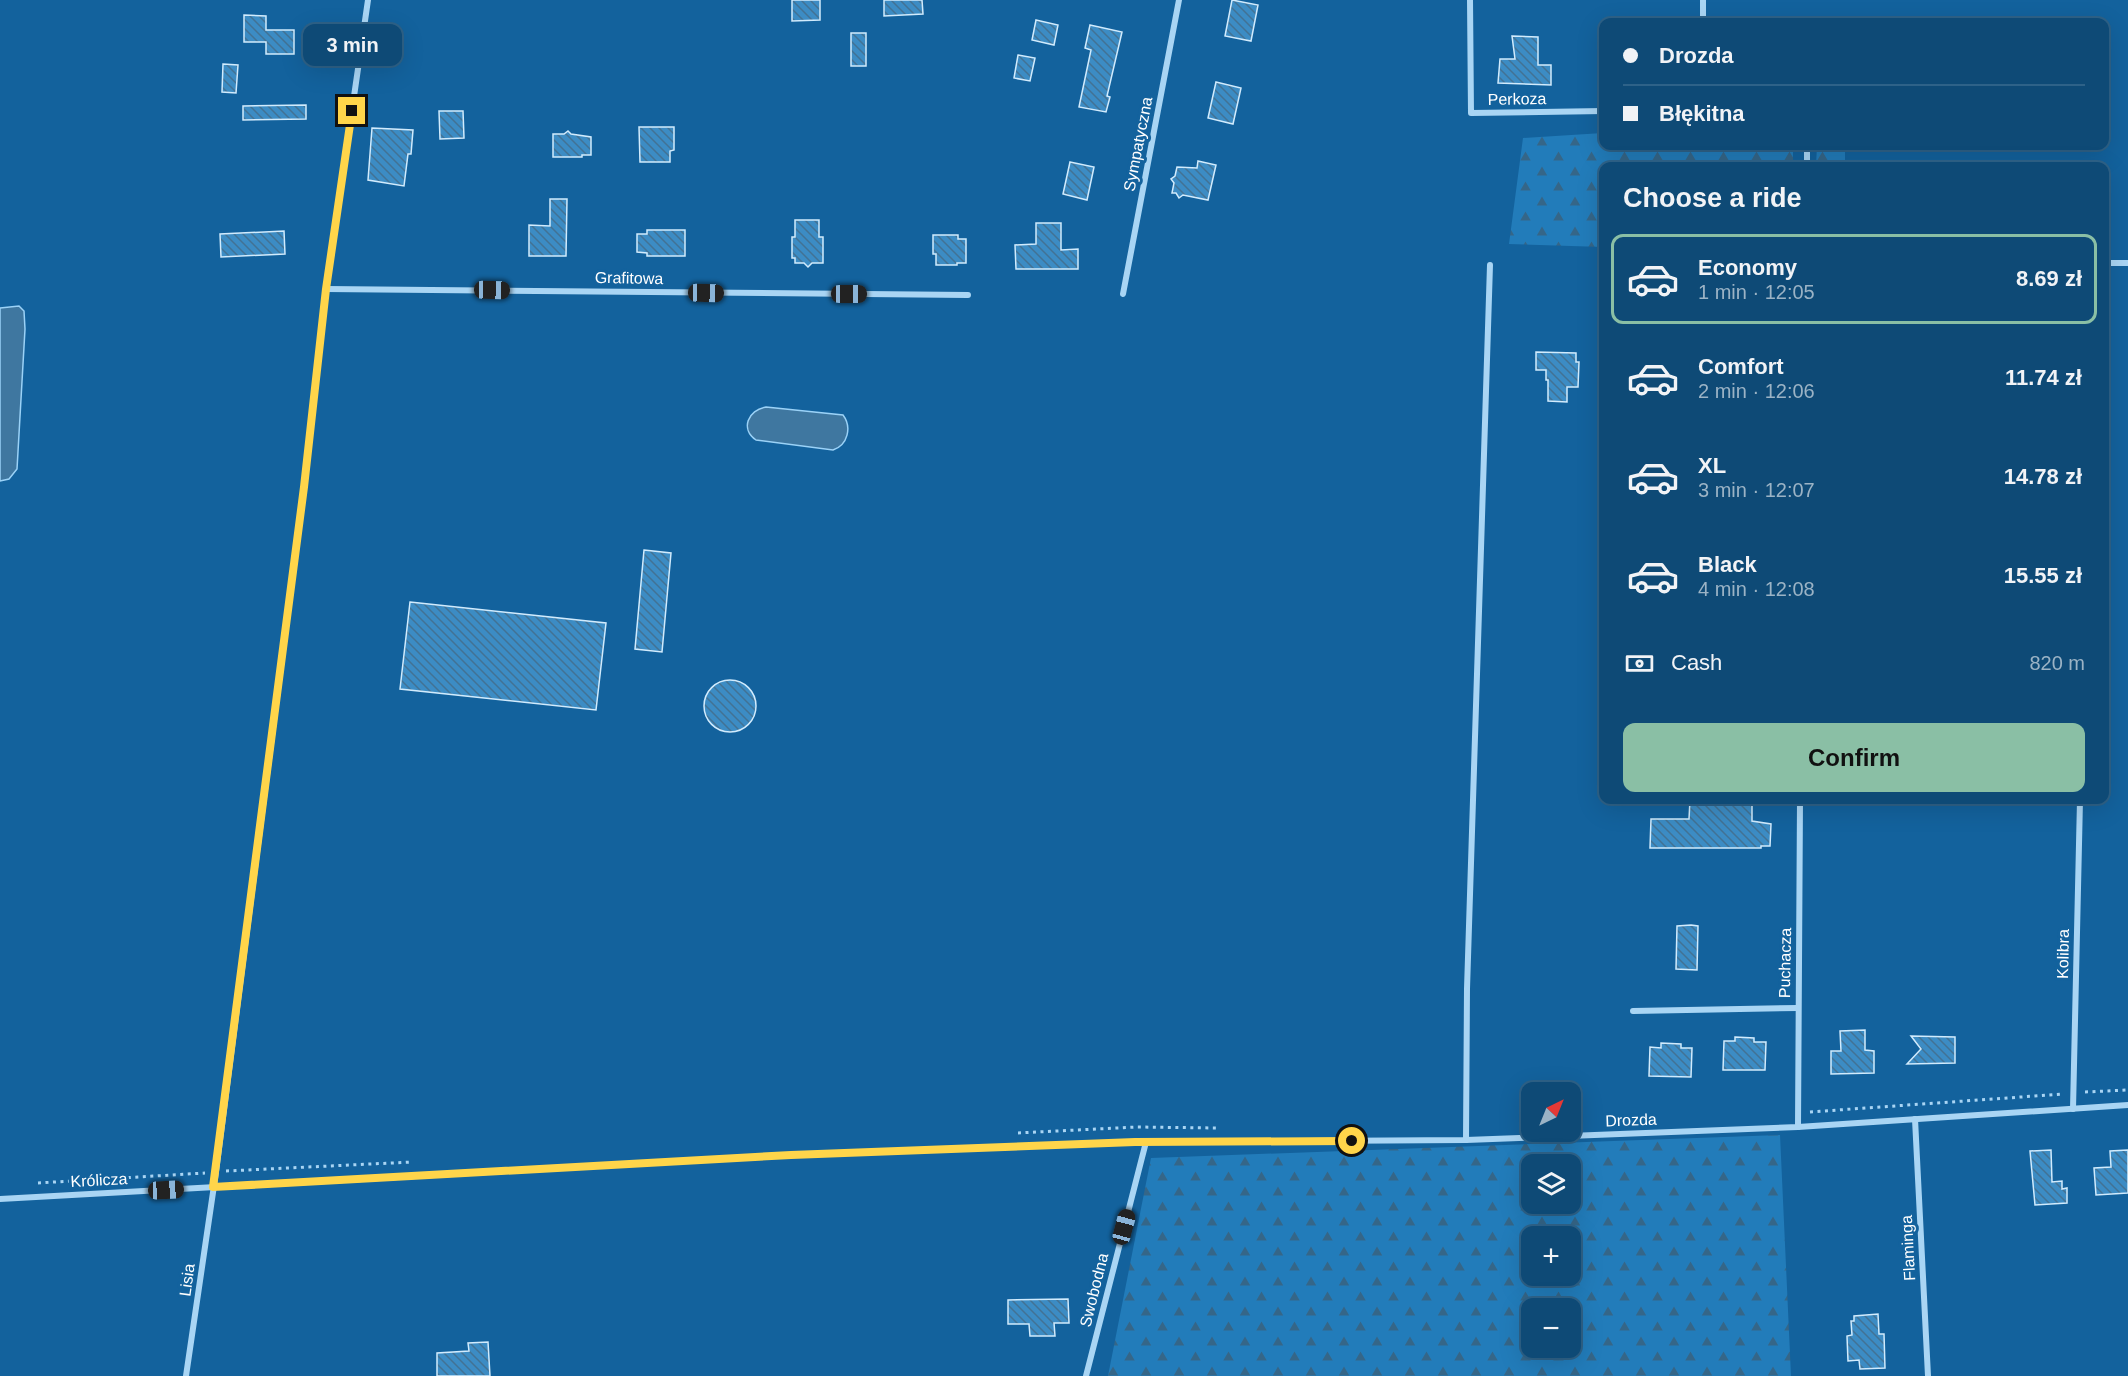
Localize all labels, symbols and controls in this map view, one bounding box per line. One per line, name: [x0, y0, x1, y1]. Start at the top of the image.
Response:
callout: 3 min: [302, 24, 401, 66]
text: 3 min: [326, 34, 379, 56]
text: Drozda: [1659, 43, 1734, 68]
street label: Perkoza: [1488, 90, 1547, 108]
street label: Sympatyczna: [1120, 95, 1156, 193]
route end: [338, 97, 365, 124]
text: Błękitna: [1659, 101, 1745, 126]
text: Choose a ride: [1623, 183, 1802, 213]
icon: car: [1626, 252, 1680, 306]
text: Economy: [1698, 255, 1797, 280]
text: 8.69 zł: [2016, 266, 2082, 291]
street label: Grafitowa: [595, 269, 663, 287]
car: [474, 281, 510, 299]
text: 1 min · 12:05: [1698, 281, 1815, 303]
car: [688, 284, 724, 302]
car: [831, 285, 867, 303]
icon: car: [1626, 351, 1680, 405]
text: Comfort: [1698, 354, 1784, 379]
text: 11.74 zł: [2005, 365, 2082, 390]
text: 2 min · 12:06: [1698, 380, 1815, 402]
icon: car: [1626, 450, 1680, 504]
text: XL: [1698, 453, 1726, 478]
text: 14.78 zł: [2004, 464, 2082, 489]
text: 3 min · 12:07: [1698, 479, 1815, 501]
icon: car: [1626, 549, 1680, 603]
text: Black: [1698, 552, 1757, 577]
text: 15.55 zł: [2004, 563, 2082, 588]
text: 4 min · 12:08: [1698, 578, 1815, 600]
icon: cash: [1623, 647, 1656, 680]
text: Cash: [1671, 650, 1722, 675]
text: 820 m: [2029, 652, 2085, 674]
button: Confirm: [1623, 723, 2085, 792]
street label: Puchacza: [1776, 928, 1794, 998]
street label: Kolibra: [2054, 929, 2072, 979]
north arrow: [1521, 1082, 1581, 1142]
map controls: [1521, 1082, 1581, 1358]
street label: Drozda: [1605, 1111, 1657, 1129]
route start: [1338, 1127, 1365, 1154]
button: layers: [1521, 1154, 1581, 1214]
street label: Królicza: [70, 1170, 128, 1190]
car: [148, 1180, 184, 1200]
car: [1111, 1207, 1137, 1247]
street label: Flaminga: [1898, 1215, 1918, 1281]
button: +: [1521, 1226, 1581, 1286]
street label: Swobodna: [1077, 1251, 1111, 1329]
street label: Lisia: [176, 1262, 198, 1297]
button: −: [1521, 1298, 1581, 1358]

